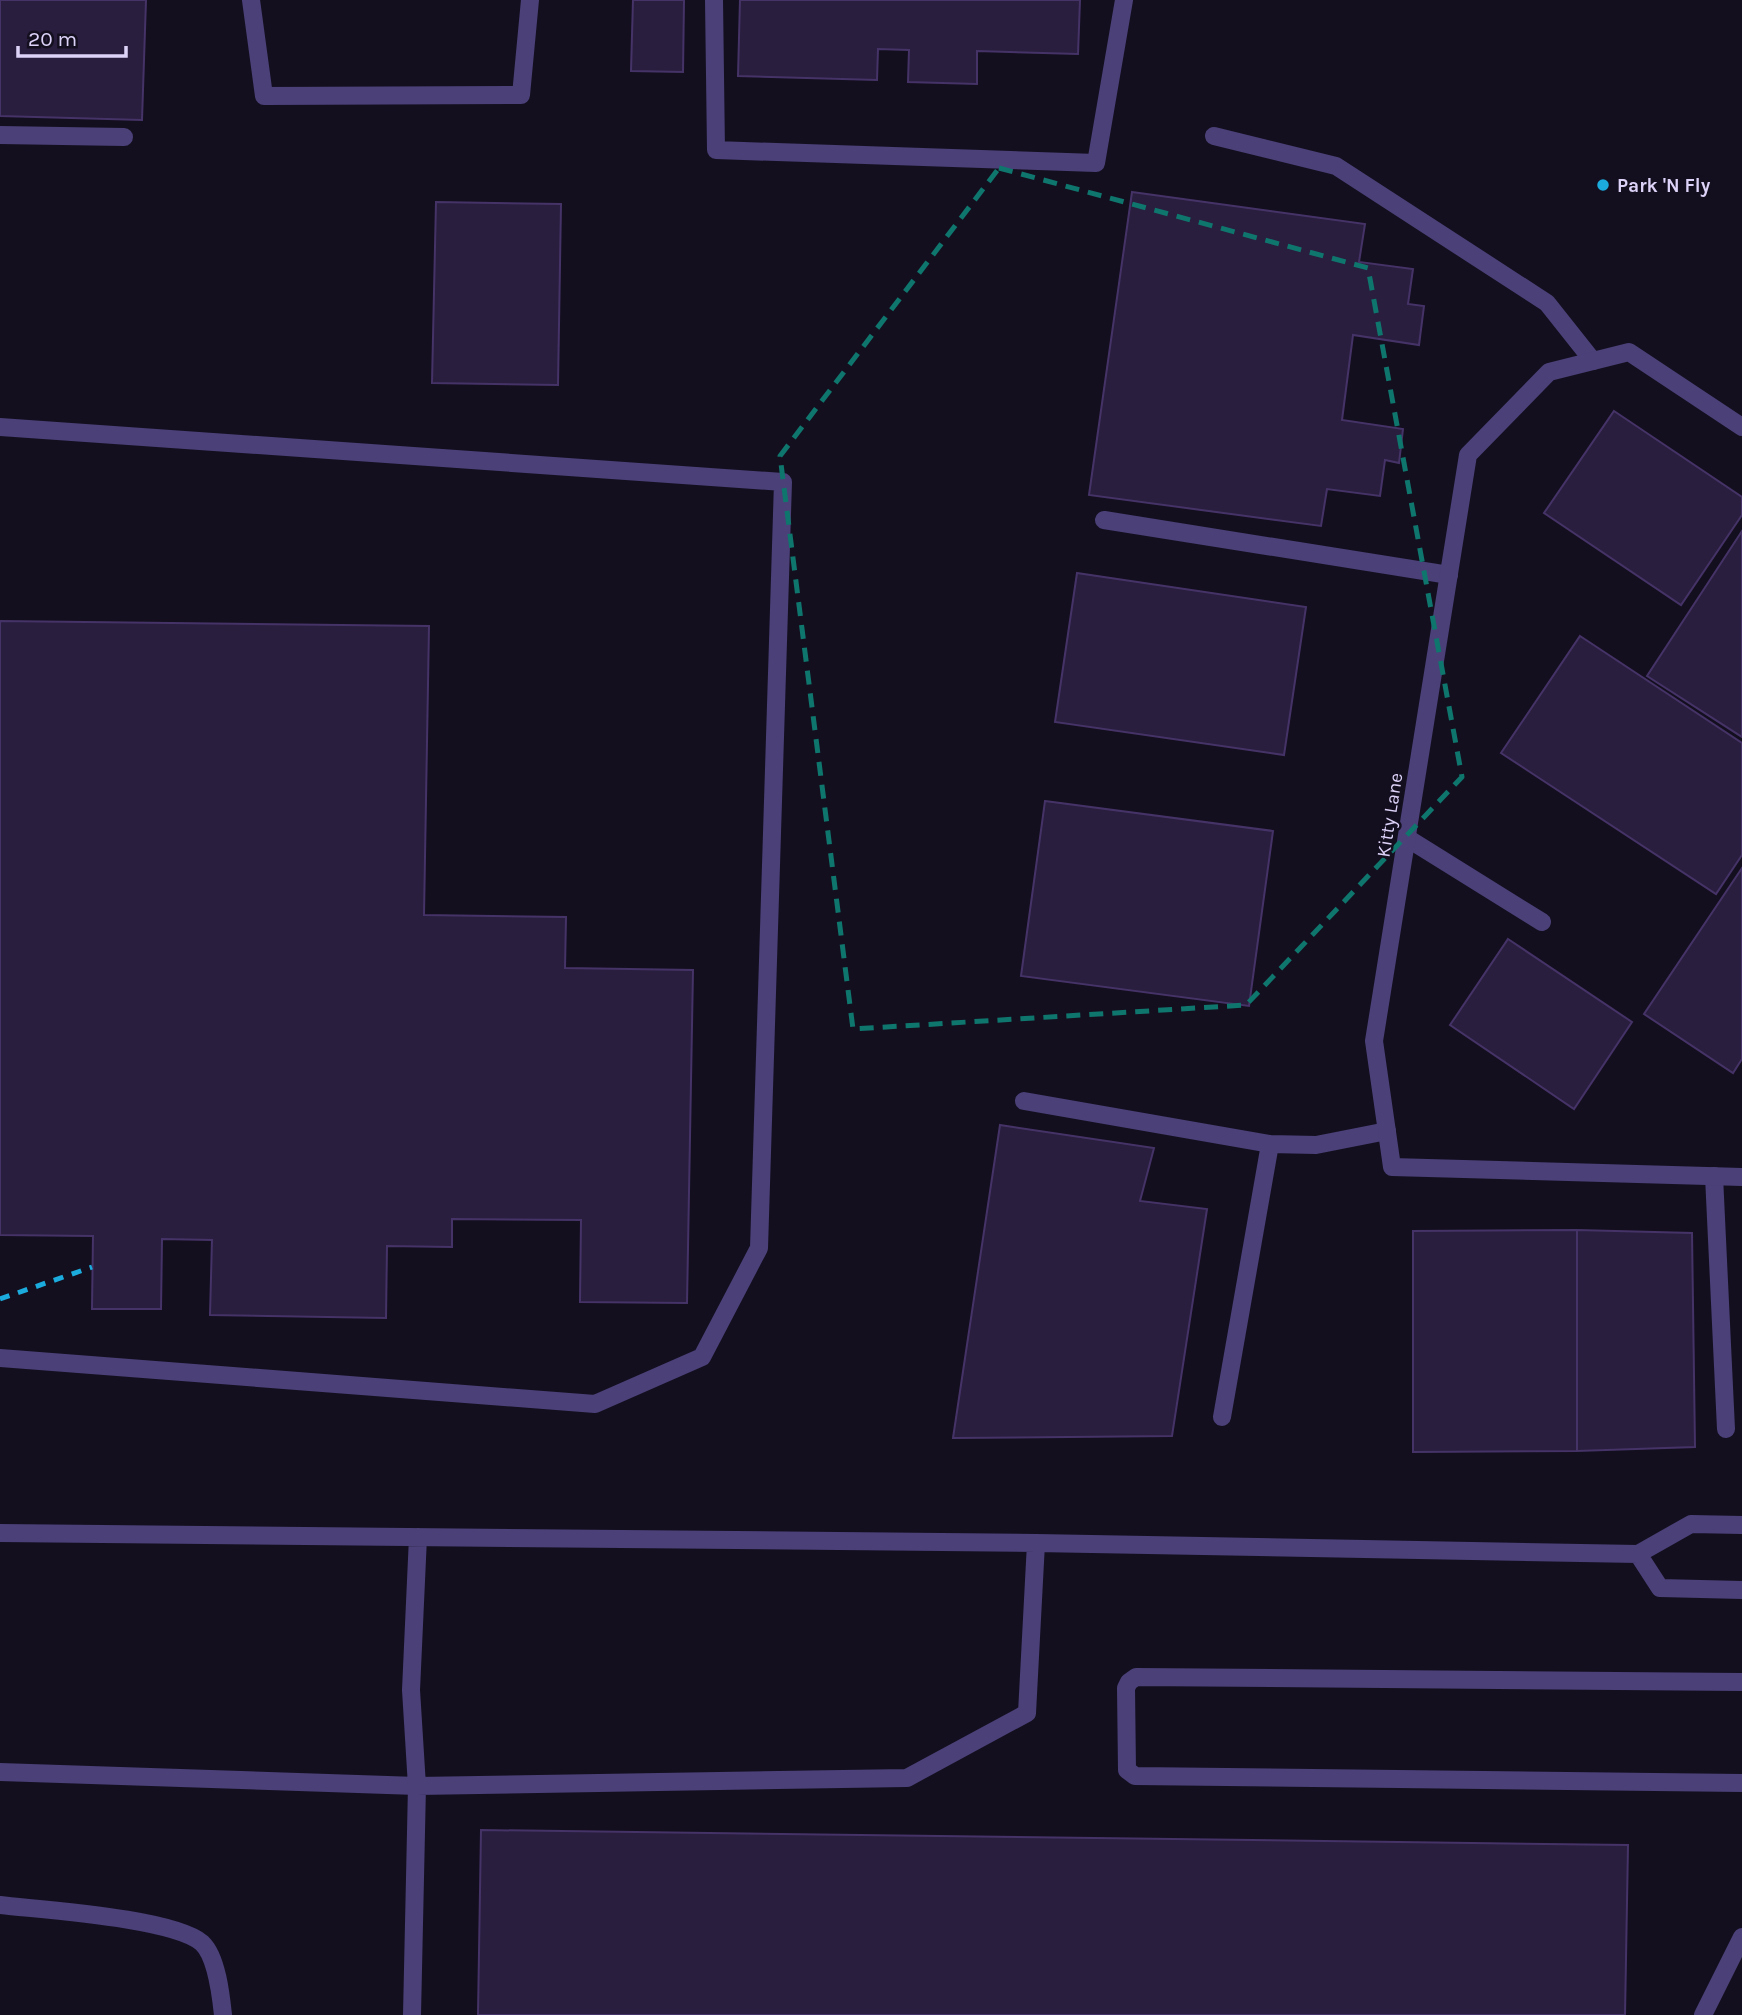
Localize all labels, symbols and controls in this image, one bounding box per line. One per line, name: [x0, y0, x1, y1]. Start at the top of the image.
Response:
scale bar: [18, 14, 126, 58]
text: 20 m: [28, 27, 77, 51]
place label: Park 'N Fly: [1617, 175, 1711, 197]
marker: Park 'N Fly: [1595, 177, 1611, 193]
street label: Kitty Lane: [1372, 771, 1408, 859]

